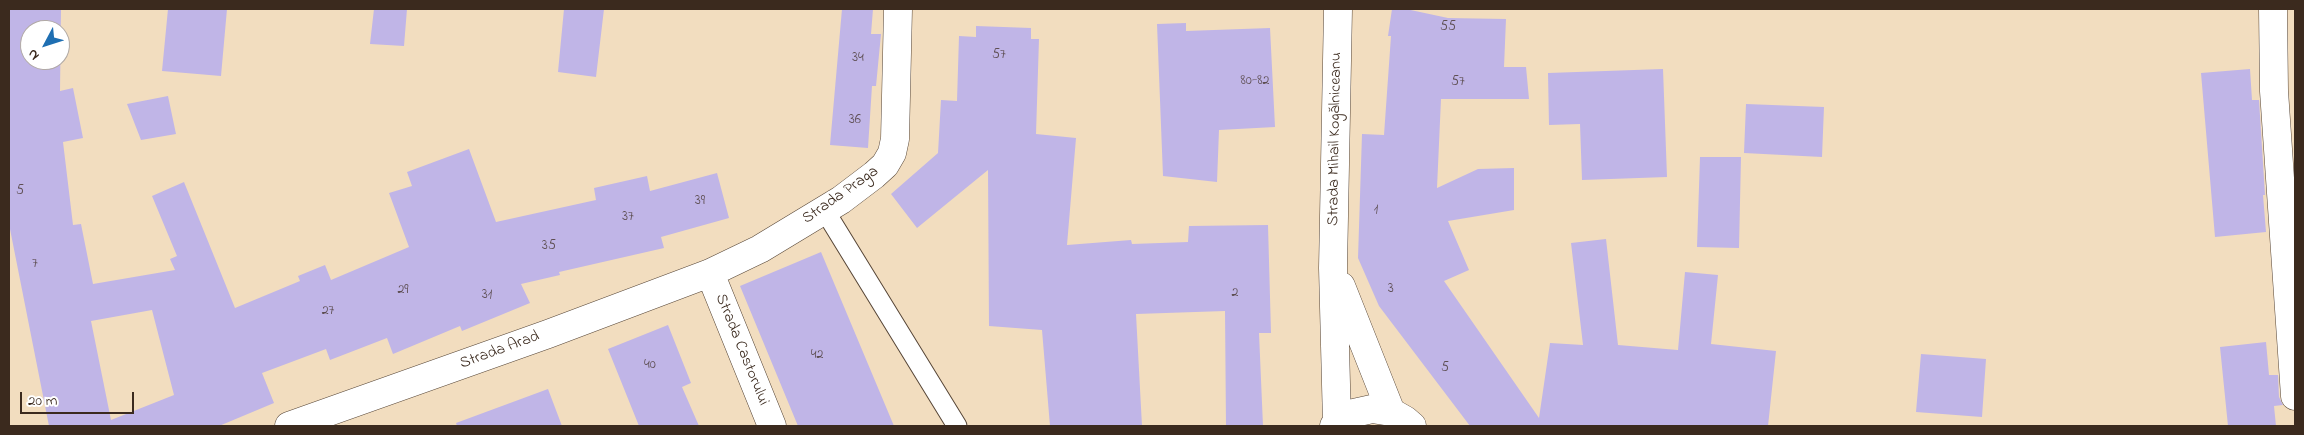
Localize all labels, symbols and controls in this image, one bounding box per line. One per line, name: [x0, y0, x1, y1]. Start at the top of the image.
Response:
north arrow: [20, 20, 70, 70]
house number: 55: [1440, 20, 1456, 36]
text: N: [23, 44, 45, 65]
house number: 57: [992, 48, 1006, 64]
house number: 34: [852, 51, 864, 67]
street label: Strada Mihail Kogălniceanu: [1325, 52, 1347, 226]
house number: 80-82: [1241, 74, 1269, 90]
house number: 57: [1451, 75, 1465, 91]
house number: 36: [849, 113, 861, 129]
street label: Strada Praga: [799, 163, 883, 229]
house number: 5: [16, 184, 24, 200]
house number: 39: [695, 194, 705, 210]
house number: 1: [1374, 203, 1378, 219]
house number: 37: [622, 210, 634, 226]
house number: 35: [542, 239, 556, 255]
house number: 7: [32, 257, 38, 273]
house number: 3: [1388, 282, 1394, 298]
house number: 29: [397, 283, 409, 299]
house number: 2: [1232, 286, 1238, 302]
house number: 31: [482, 288, 492, 304]
street label: Strada Castorului: [710, 291, 772, 409]
house number: 27: [322, 304, 334, 320]
street label: Strada Arad: [458, 328, 542, 374]
house number: 42: [811, 348, 823, 364]
house number: 40: [644, 358, 656, 374]
house number: 5: [1441, 361, 1449, 377]
scale bar: [22, 382, 136, 414]
text: 20 m: [28, 390, 57, 412]

